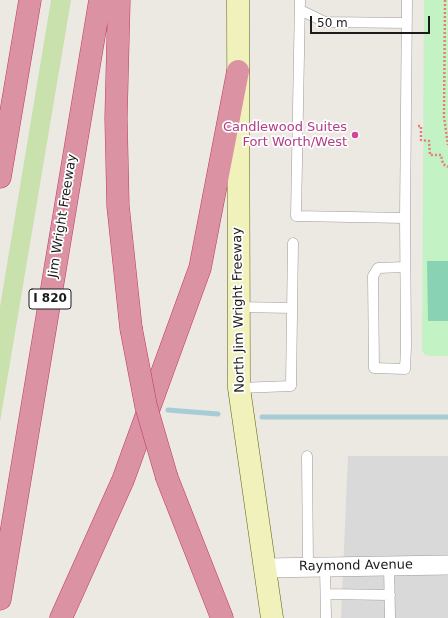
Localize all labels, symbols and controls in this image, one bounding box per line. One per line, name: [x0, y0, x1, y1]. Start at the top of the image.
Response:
scale bar: [312, 8, 432, 34]
text: 50 m: [317, 16, 348, 30]
place label: Candlewood Suites Fort Worth/West: [223, 120, 347, 151]
marker: Candlewood Suites Fort Worth/West: [350, 130, 360, 140]
street label: Jim Wright Freeway: [46, 153, 80, 279]
street label: North Jim Wright Freeway: [230, 227, 248, 393]
road number: I 820: [29, 289, 71, 309]
street label: Raymond Avenue: [299, 557, 413, 575]

